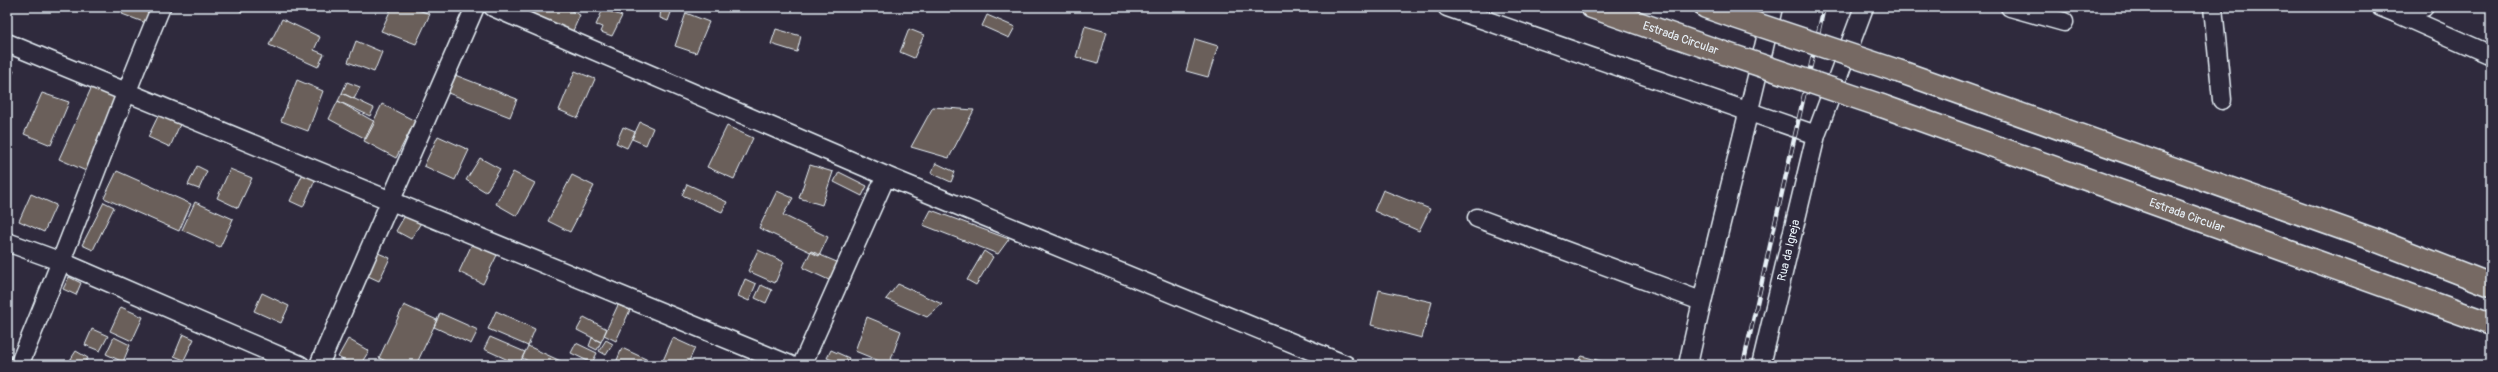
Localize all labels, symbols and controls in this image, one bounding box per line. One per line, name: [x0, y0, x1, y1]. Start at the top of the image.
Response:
street label: Estrada Circular: [1641, 18, 1721, 58]
street label: Estrada Circular: [2147, 195, 2228, 236]
street label: Rua da Igreja: [1774, 217, 1803, 283]

